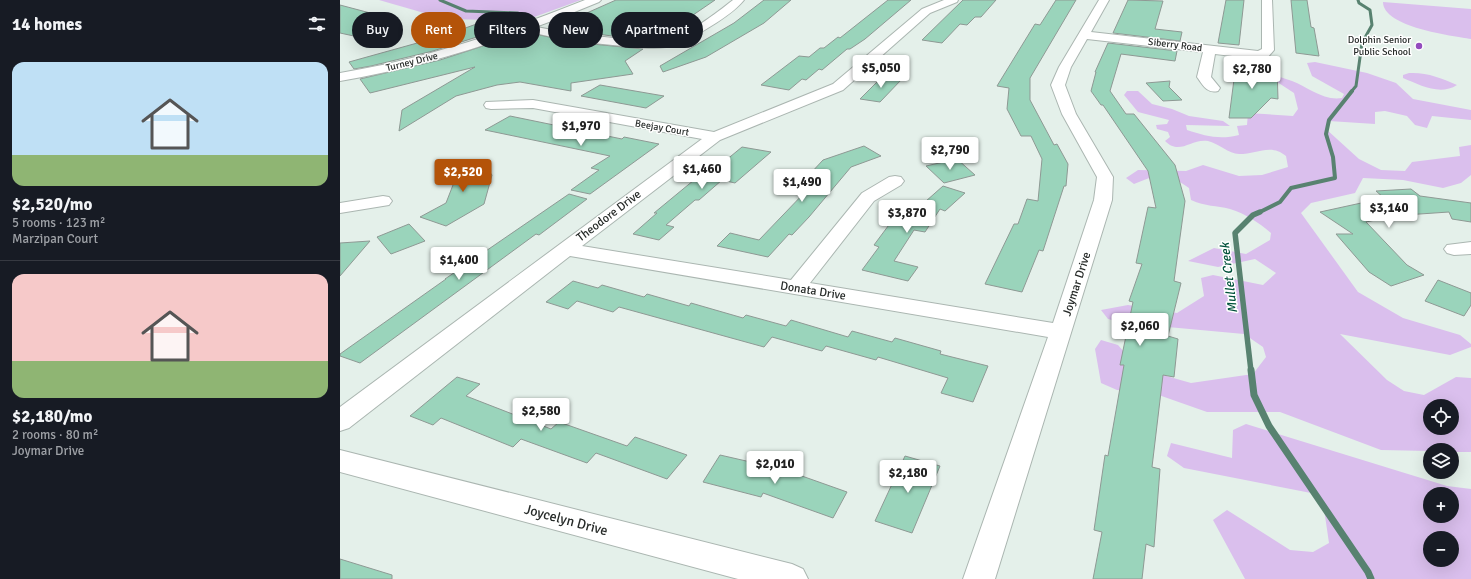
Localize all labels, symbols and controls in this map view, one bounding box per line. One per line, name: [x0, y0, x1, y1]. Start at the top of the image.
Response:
chip: Buy: [352, 12, 403, 48]
chip: Rent: [411, 12, 466, 48]
chip: Filters: [474, 12, 540, 48]
chip: New: [548, 12, 603, 48]
chip: Apartment: [611, 12, 703, 48]
icon: filters: [306, 13, 328, 35]
text: 14 homes: [12, 14, 82, 35]
place label: Dolphin Senior Public School: [1348, 34, 1411, 58]
street label: Siberry Road: [1147, 36, 1203, 54]
marker: Dolphin Senior Public School: [1414, 41, 1424, 51]
street label: Turney Drive: [385, 50, 439, 74]
pin: $5,050: [848, 55, 914, 89]
pin: $2,780: [1219, 56, 1285, 90]
text: $5,050: [862, 60, 900, 76]
text: $2,780: [1233, 61, 1271, 77]
icon: home: [134, 88, 206, 160]
pin: $1,970: [548, 113, 614, 147]
street label: Beejay Court: [634, 117, 690, 139]
text: $1,970: [562, 118, 600, 134]
pin: $2,790: [917, 137, 983, 171]
text: $2,790: [931, 142, 969, 158]
pin: $1,460: [669, 156, 735, 190]
pin: $2,520: [430, 159, 496, 193]
text: $1,460: [683, 161, 721, 177]
text: $2,520: [444, 164, 482, 180]
pin: $1,490: [769, 169, 835, 203]
text: $1,490: [783, 174, 821, 190]
street label: Theodore Drive: [574, 187, 644, 245]
text: $2,520/mo: [12, 194, 92, 215]
pin: $3,140: [1356, 195, 1422, 229]
pin: $3,870: [874, 200, 940, 234]
text: $3,140: [1370, 200, 1408, 216]
text: $3,870: [888, 205, 926, 221]
text: 5 rooms · 123 m²: [12, 215, 105, 231]
text: Marzipan Court: [12, 231, 98, 247]
water label: Mullet Creek: [1217, 240, 1241, 314]
pin: $1,400: [426, 247, 492, 281]
street label: Joymar Drive: [1060, 250, 1094, 318]
text: $1,400: [440, 252, 478, 268]
street label: Donata Drive: [779, 278, 847, 304]
icon: home: [134, 300, 206, 372]
pin: $2,060: [1107, 313, 1173, 347]
text: $2,060: [1121, 318, 1159, 334]
pin: $2,580: [508, 398, 574, 432]
map controls: [1423, 399, 1459, 567]
button: locate: [1423, 399, 1459, 435]
text: $2,580: [522, 403, 560, 419]
text: $2,180/mo: [12, 406, 92, 427]
text: 2 rooms · 80 m²: [12, 427, 98, 443]
text: Joymar Drive: [12, 443, 84, 459]
button: layers: [1423, 443, 1459, 479]
pin: $2,010: [742, 451, 808, 485]
text: $2,010: [756, 456, 794, 472]
pin: $2,180: [875, 460, 941, 494]
text: $2,180: [889, 465, 927, 481]
button: +: [1423, 487, 1459, 523]
street label: Joycelyn Drive: [522, 501, 610, 539]
button: −: [1423, 531, 1459, 567]

